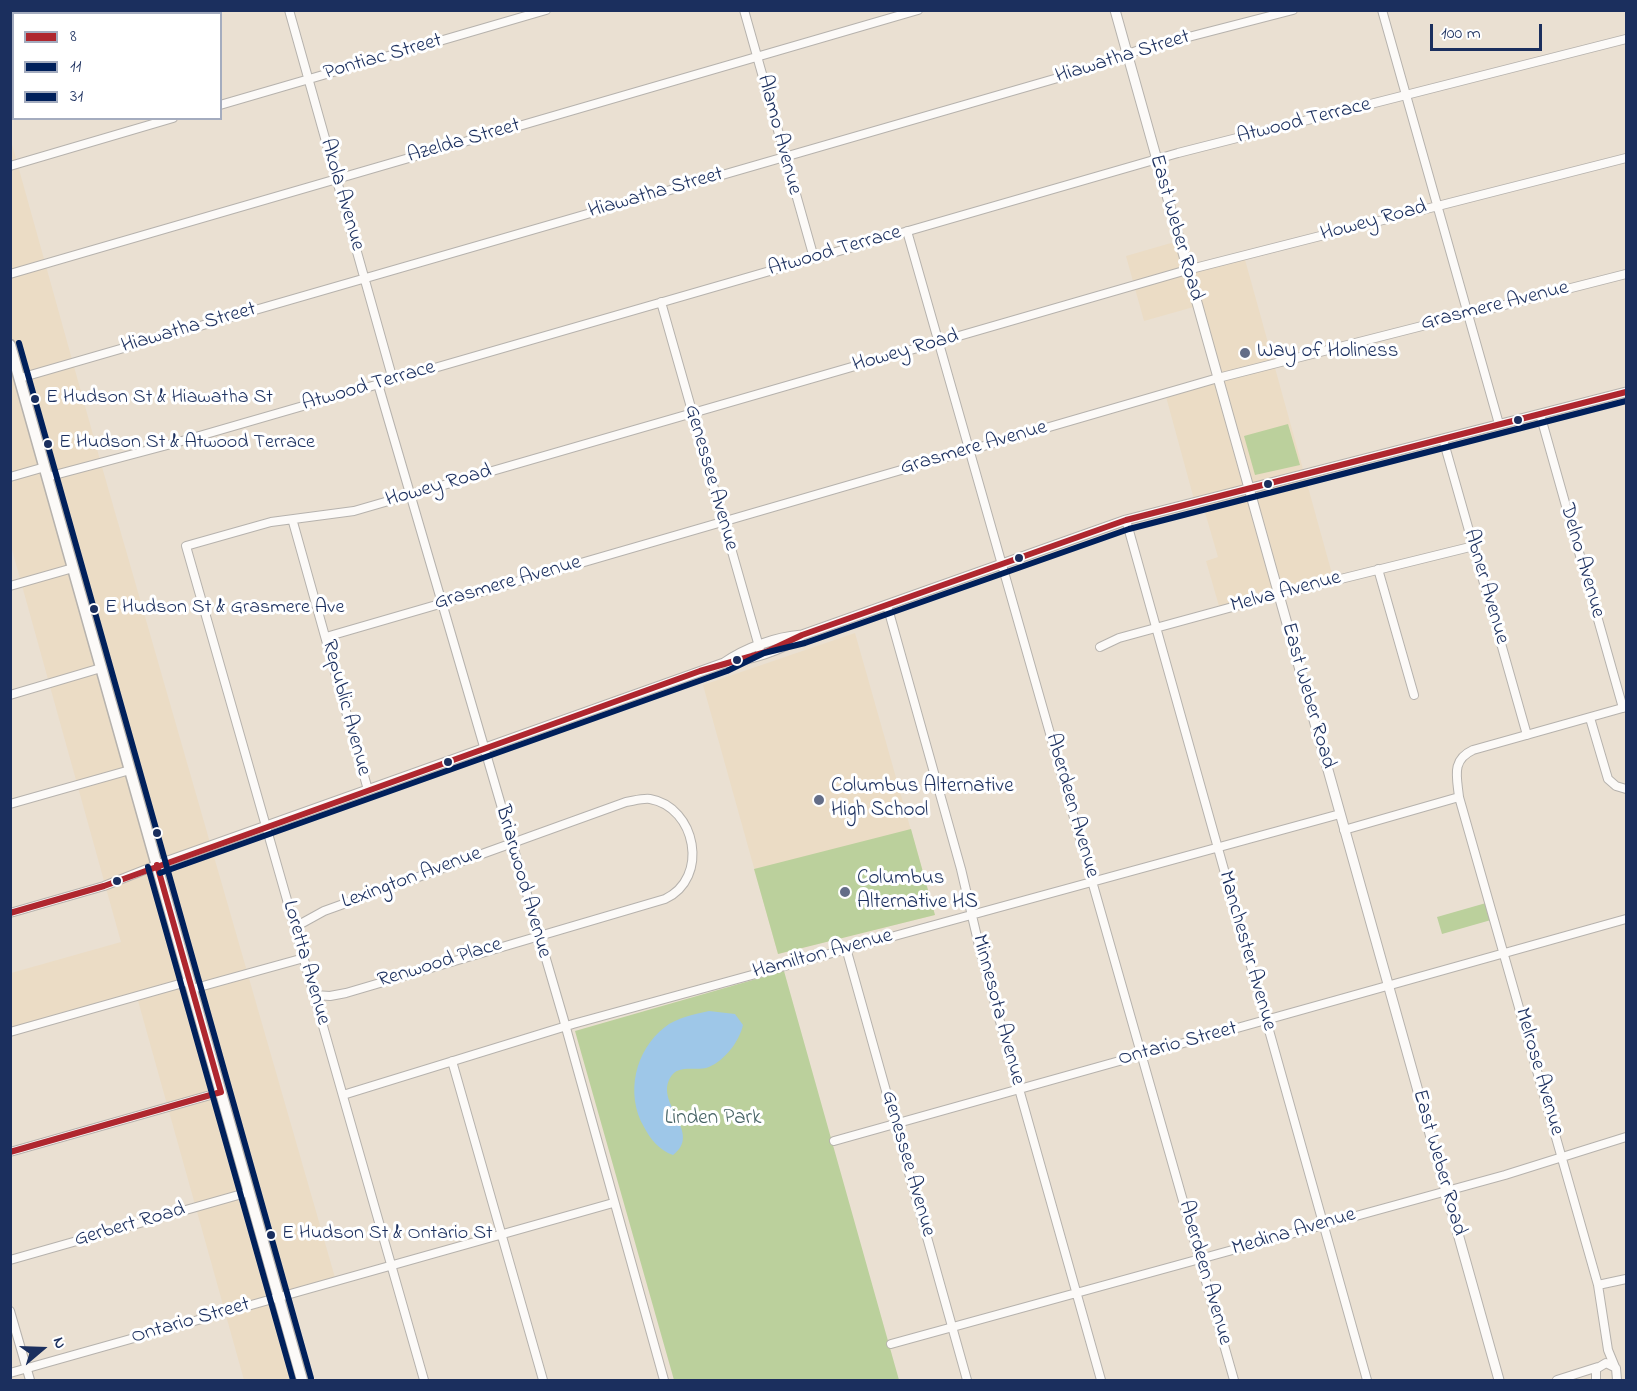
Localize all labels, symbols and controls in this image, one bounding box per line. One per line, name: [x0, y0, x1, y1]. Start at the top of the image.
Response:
legend: [12, 12, 222, 120]
scale bar: [1433, 12, 1546, 50]
text: 100 m: [1441, 21, 1481, 47]
text: 8: [70, 24, 77, 50]
street label: Hiawatha Street: [1053, 26, 1193, 90]
street label: Pontiac Street: [321, 29, 445, 87]
text: 11: [70, 54, 81, 80]
street label: Alamo Avenue: [750, 72, 806, 198]
text: 31: [70, 84, 83, 110]
street label: Atwood Terrace: [1234, 93, 1374, 151]
street label: Azelda Street: [405, 114, 523, 170]
street label: Akola Avenue: [313, 136, 369, 254]
street label: East Weber Road: [1142, 152, 1208, 304]
street label: Hiawatha Street: [586, 163, 726, 225]
street label: Howey Road: [1318, 196, 1430, 248]
street label: Atwood Terrace: [766, 221, 904, 283]
street label: Grasmere Avenue: [1419, 276, 1571, 338]
street label: Hiawatha Street: [119, 298, 259, 360]
street label: Howey Road: [850, 325, 962, 379]
place label: Way of Holiness: [1257, 340, 1398, 366]
marker: Way of Holiness: [1238, 346, 1252, 360]
street label: Atwood Terrace: [300, 356, 438, 418]
place label: E Hudson St & Hiawatha St: [46, 387, 273, 411]
marker: E Hudson St & Hiawatha St: [29, 393, 41, 405]
street label: Genessee Avenue: [677, 402, 743, 554]
unlabelled marker: [1512, 414, 1524, 426]
street label: Grasmere Avenue: [898, 416, 1050, 482]
place label: E Hudson St & Atwood Terrace: [59, 432, 315, 456]
marker: E Hudson St & Atwood Terrace: [42, 438, 54, 450]
street label: Howey Road: [383, 460, 495, 514]
unlabelled marker: [1262, 478, 1274, 490]
street label: Delno Avenue: [1553, 501, 1609, 621]
street label: Abner Avenue: [1457, 527, 1513, 647]
street label: Grasmere Avenue: [432, 551, 584, 617]
unlabelled marker: [1013, 552, 1025, 564]
street label: Melva Avenue: [1228, 566, 1344, 620]
place label: E Hudson St & Grasmere Ave: [105, 597, 344, 621]
marker: E Hudson St & Grasmere Ave: [88, 603, 100, 615]
street label: East Weber Road: [1274, 620, 1340, 772]
street label: Republic Avenue: [315, 637, 375, 779]
unlabelled marker: [731, 654, 743, 666]
street label: Aberdeen Avenue: [1038, 731, 1104, 881]
unlabelled marker: [442, 756, 454, 768]
place label: Columbus Alternative High School: [831, 775, 1014, 825]
marker: Columbus Alternative High School: [812, 793, 826, 807]
street label: Briarwood Avenue: [488, 803, 556, 961]
unlabelled marker: [151, 827, 163, 839]
street label: Lexington Avenue: [339, 842, 485, 916]
place label: Columbus Alternative HS: [857, 867, 978, 917]
street label: Manchester Avenue: [1211, 868, 1281, 1034]
unlabelled marker: [111, 875, 123, 887]
marker: Columbus Alternative HS: [838, 885, 852, 899]
street label: Loretta Avenue: [275, 898, 335, 1028]
street label: Hamilton Avenue: [750, 924, 896, 986]
street label: Minnesota Avenue: [965, 932, 1029, 1088]
street label: Renwood Place: [375, 933, 505, 995]
street label: Melrose Avenue: [1508, 1005, 1568, 1139]
street label: Ontario Street: [1116, 1017, 1240, 1073]
street label: East Weber Road: [1405, 1087, 1471, 1239]
street label: Genessee Avenue: [874, 1088, 940, 1240]
park label: Linden Park: [665, 1107, 761, 1133]
street label: Gerbert Road: [72, 1198, 188, 1254]
street label: Aberdeen Avenue: [1171, 1198, 1237, 1348]
street label: Medina Avenue: [1229, 1203, 1359, 1263]
place label: E Hudson St & Ontario St: [282, 1223, 493, 1247]
marker: E Hudson St & Ontario St: [265, 1229, 277, 1241]
street label: Ontario Street: [129, 1293, 253, 1351]
north arrow: [12, 1319, 72, 1379]
text: N: [46, 1334, 72, 1352]

